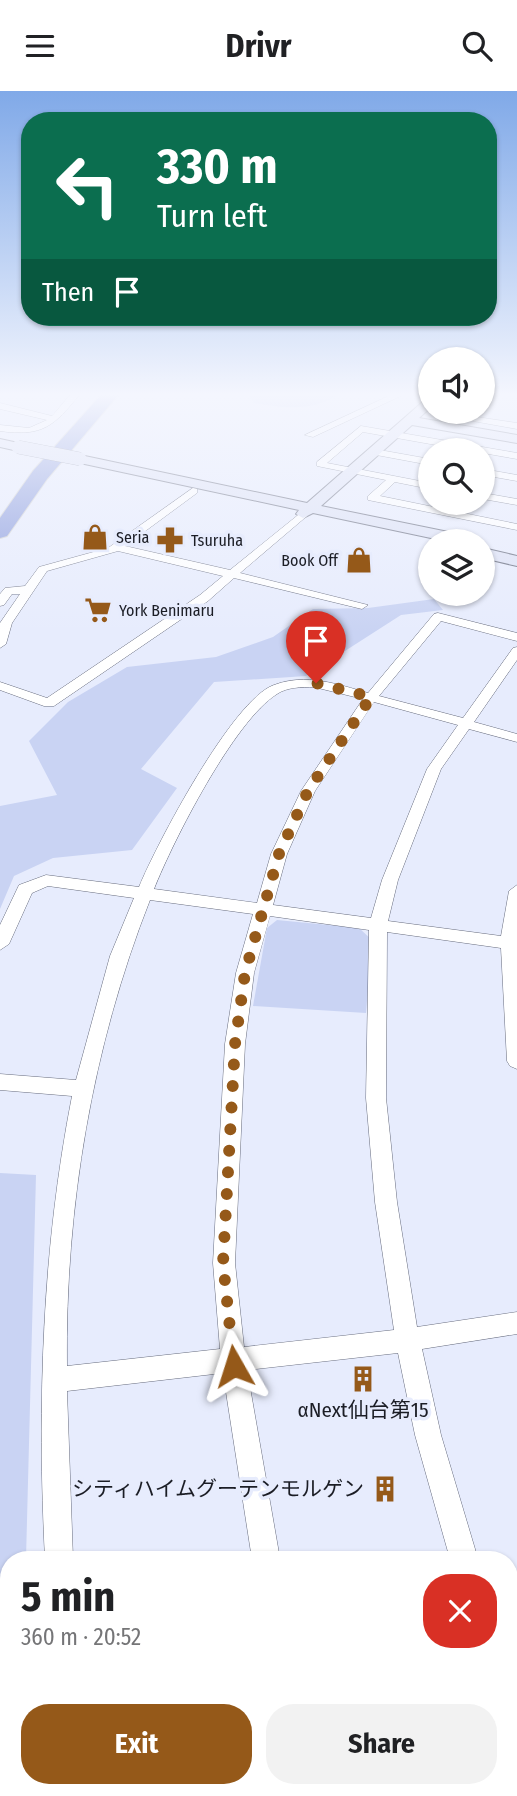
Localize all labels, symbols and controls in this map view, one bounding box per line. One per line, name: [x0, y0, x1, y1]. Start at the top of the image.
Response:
icon: menu: [21, 27, 59, 65]
text: Drivr: [226, 27, 291, 65]
icon: search: [458, 27, 496, 65]
text: 330 m: [157, 137, 278, 196]
icon: left: [42, 140, 133, 231]
text: Turn left: [157, 197, 267, 235]
icon: arrive: [108, 273, 146, 311]
text: Then: [42, 277, 94, 308]
map controls: [418, 347, 495, 606]
button: sound: [418, 347, 495, 424]
button: search: [418, 438, 495, 515]
shop icon: Seria: [80, 522, 110, 552]
pharmacy icon: Tsuruha: [155, 525, 185, 555]
place label: Seria: [116, 528, 149, 547]
button: layers: [418, 529, 495, 606]
place label: Tsuruha: [191, 531, 243, 550]
shop icon: Book Off: [344, 545, 374, 575]
place label: Book Off: [281, 551, 339, 570]
supermarket icon: York Benimaru: [83, 595, 113, 625]
place label: York Benimaru: [119, 601, 214, 620]
pin: [286, 611, 346, 683]
icon: arrive: [297, 622, 335, 660]
position arrow: [197, 1329, 271, 1403]
building icon: αNext仙台第15: [348, 1364, 378, 1394]
place label: αNext仙台第15: [297, 1397, 429, 1423]
building icon: シティハイムグーテンモルゲン: [370, 1474, 400, 1504]
place label: シティハイムグーテンモルゲン: [72, 1476, 364, 1502]
text: 5 min: [21, 1572, 115, 1622]
button: close: [423, 1574, 497, 1648]
text: 360 m · 20:52: [21, 1623, 141, 1651]
button: Exit: [21, 1704, 252, 1784]
button: Share: [266, 1704, 497, 1784]

